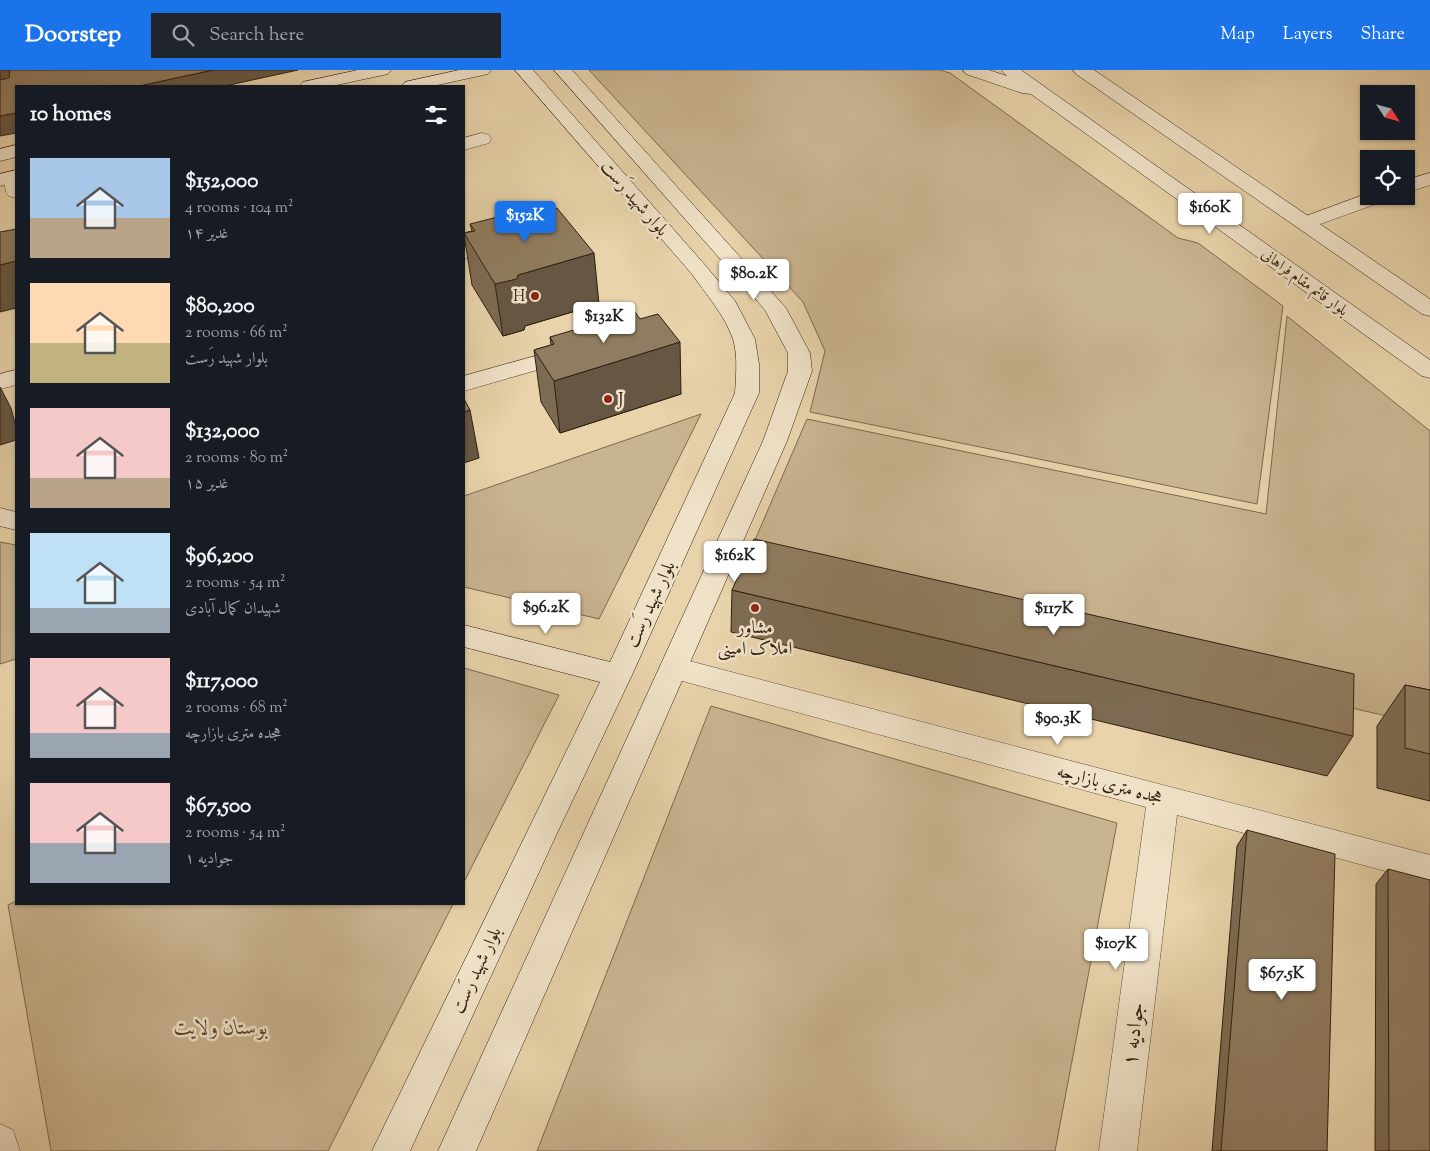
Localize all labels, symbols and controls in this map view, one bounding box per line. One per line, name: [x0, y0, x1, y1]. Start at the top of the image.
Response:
search box: [151, 13, 501, 58]
text: Doorstep: [25, 18, 121, 52]
icon: search: [169, 21, 197, 49]
text: Search here: [209, 22, 304, 49]
text: Map: [1220, 22, 1255, 48]
text: Layers: [1283, 22, 1333, 48]
text: Share: [1361, 22, 1405, 48]
north arrow: [1360, 85, 1415, 140]
map controls: [1360, 85, 1415, 205]
text: 10 homes: [30, 100, 111, 130]
icon: filters: [422, 101, 450, 129]
button: locate: [1360, 150, 1415, 205]
street label: بلوار شهید رَست: [593, 154, 675, 243]
text: $152,000: [185, 167, 258, 197]
icon: home: [70, 178, 130, 238]
pin: $160K: [1175, 192, 1245, 235]
text: 4 rooms · 104 m²: [185, 197, 293, 220]
text: $160K: [1189, 197, 1231, 220]
pin: $152K: [490, 200, 560, 243]
text: $152K: [506, 205, 544, 228]
text: غدیر ۱۴: [185, 223, 229, 246]
street label: بلوار قائم مقام فراهانی: [1256, 245, 1352, 323]
pin: $80.2K: [713, 258, 795, 301]
text: $80.2K: [730, 263, 778, 286]
place label: H: [513, 287, 525, 308]
marker: H: [529, 290, 541, 302]
text: $80,200: [185, 292, 255, 322]
pin: $132K: [569, 302, 639, 344]
icon: home: [70, 303, 130, 363]
text: $132K: [584, 306, 624, 329]
text: 2 rooms · 66 m²: [185, 322, 288, 345]
text: بلوار شهید رَست: [185, 348, 268, 371]
place label: J: [617, 388, 623, 414]
marker: J: [602, 393, 614, 405]
text: $132,000: [185, 417, 260, 447]
icon: home: [70, 428, 130, 488]
text: 2 rooms · 80 m²: [185, 447, 288, 470]
text: غدیر ۱۵: [185, 473, 229, 496]
pin: $162K: [700, 540, 770, 583]
text: $96,200: [185, 542, 254, 572]
text: $162K: [715, 545, 755, 568]
icon: home: [70, 553, 130, 613]
street label: بلوار شهید رَست: [619, 556, 683, 653]
text: 2 rooms · 54 m²: [185, 572, 285, 595]
pin: $96.2K: [505, 592, 587, 635]
pin: $117K: [1019, 594, 1089, 636]
text: $96.2K: [522, 597, 570, 620]
text: شهیدان کمال آبادی: [185, 598, 281, 621]
text: $117K: [1034, 598, 1074, 621]
marker: مشاور املاک امینی: [749, 602, 761, 614]
place label: مشاور املاک امینی: [717, 616, 793, 663]
text: $117,000: [185, 667, 258, 697]
icon: home: [70, 678, 130, 738]
text: 2 rooms · 68 m²: [185, 697, 288, 720]
pin: $90.3K: [1017, 704, 1099, 746]
text: $90.3K: [1035, 708, 1081, 731]
text: هجده متری بازارچه: [185, 723, 282, 746]
street label: هجده متری بازارچه: [1054, 759, 1165, 813]
text: $67,500: [185, 792, 251, 822]
icon: home: [70, 803, 130, 863]
text: 2 rooms · 54 m²: [185, 822, 285, 845]
text: جوادیه ۱: [185, 848, 234, 871]
street label: بلوار شهید رَست: [445, 922, 509, 1019]
pin: $107K: [1081, 928, 1151, 971]
text: $107K: [1095, 933, 1137, 956]
pin: $67.5K: [1241, 958, 1323, 1001]
text: $67.5K: [1260, 963, 1304, 986]
street label: جوادیه ۱: [1116, 1001, 1154, 1068]
park label: بوستان ولایت: [174, 1014, 268, 1044]

